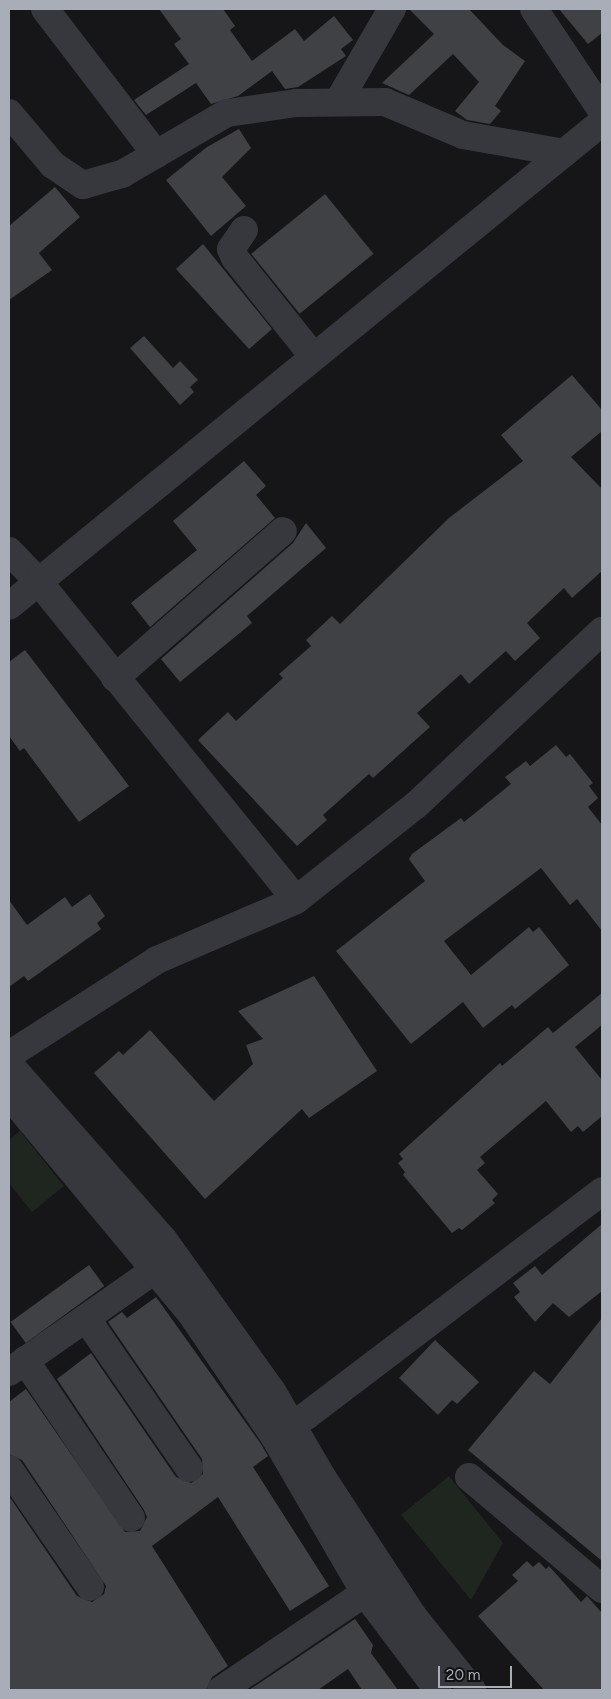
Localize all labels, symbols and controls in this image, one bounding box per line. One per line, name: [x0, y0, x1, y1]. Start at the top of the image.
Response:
scale bar: [441, 1656, 515, 1688]
text: 20 m: [446, 1666, 480, 1684]

